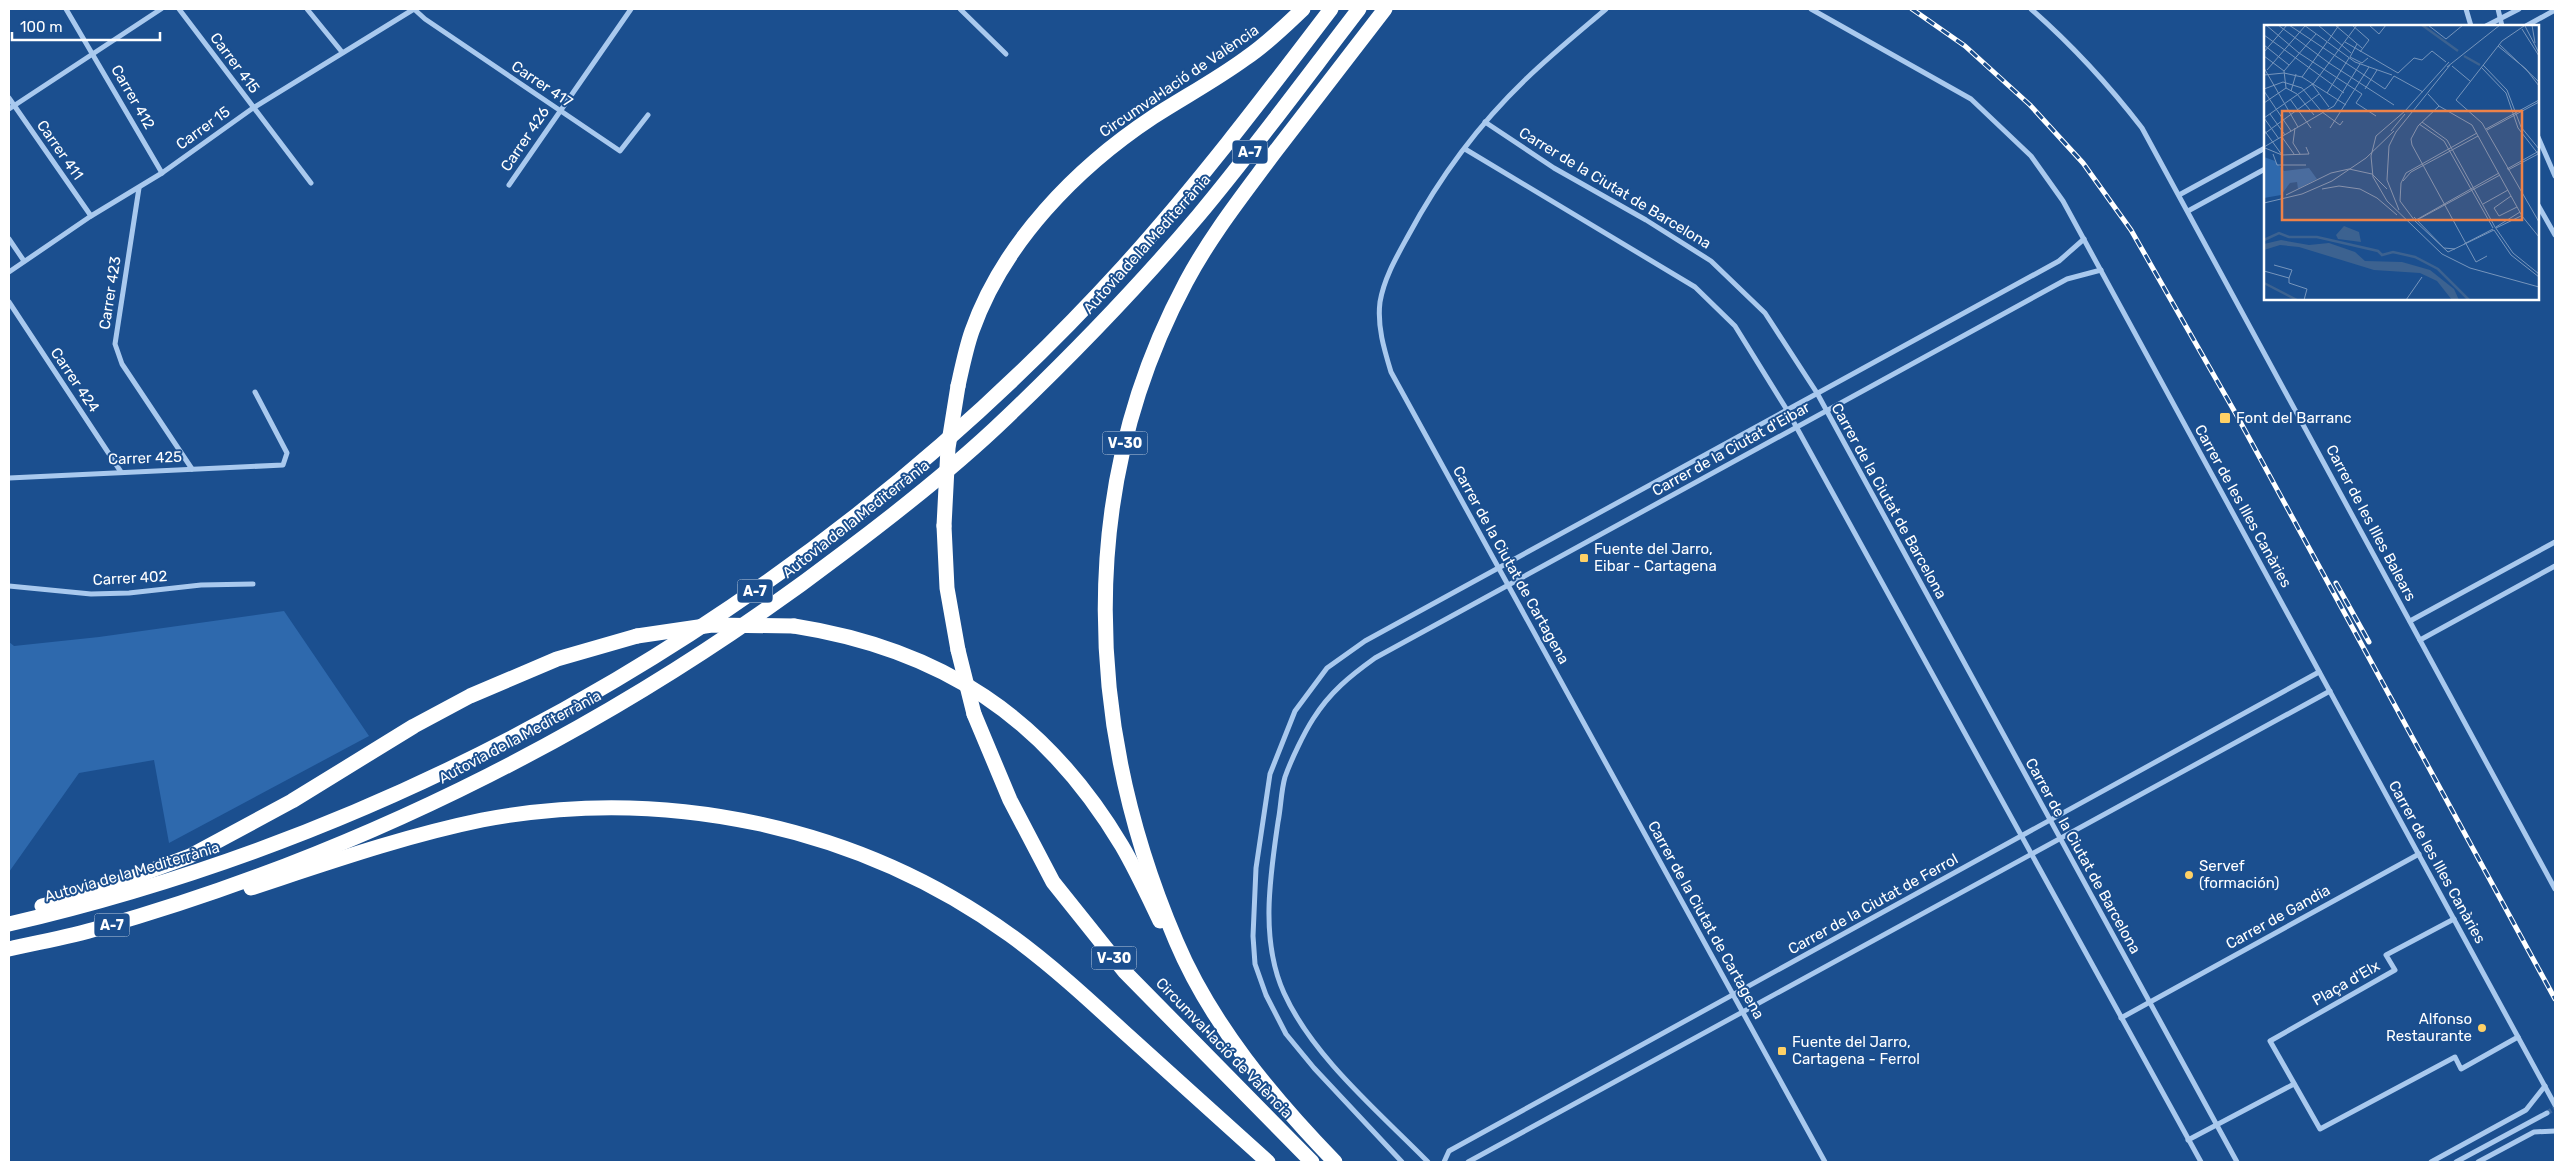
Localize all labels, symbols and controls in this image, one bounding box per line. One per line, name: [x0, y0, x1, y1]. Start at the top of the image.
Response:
scale bar: [12, 10, 160, 42]
text: 100 m: [20, 18, 62, 36]
street label: Circumval·lació de València: [1096, 21, 1262, 141]
inset map: [2264, 25, 2539, 300]
street label: Carrer 415: [206, 29, 264, 97]
street label: Carrer 417: [508, 57, 576, 111]
street label: Carrer 412: [107, 62, 159, 132]
street label: Carrer 15: [173, 102, 234, 154]
street label: Carrer 426: [497, 103, 553, 175]
street label: Carrer 411: [33, 117, 87, 183]
street label: Carrer de la Ciutat de Barcelona: [1516, 123, 1714, 253]
road number: A-7: [1232, 140, 1268, 163]
street label: Autovia de la Mediterrània: [1080, 171, 1214, 317]
street label: Carrer 423: [95, 255, 125, 331]
street label: Carrer 424: [47, 344, 103, 416]
street label: Carrer de la Ciutat d'Eibar: [1649, 398, 1813, 500]
street label: Carrer de la Ciutat de Barcelona: [1828, 400, 1950, 602]
place label: Font del Barranc: [2236, 409, 2352, 427]
marker: Font del Barranc: [2218, 411, 2232, 425]
street label: Carrer de les Illes Canàries: [2191, 421, 2296, 591]
road number: V-30: [1102, 432, 1148, 454]
street label: Carrer de les Illes Balears: [2322, 442, 2420, 605]
street label: Carrer 425: [108, 448, 182, 468]
street label: Autovia de la Mediterrània: [779, 456, 933, 582]
street label: Carrer de la Ciutat de Cartagena: [1449, 463, 1573, 667]
place label: Fuente del Jarro, Eibar - Cartagena: [1594, 540, 1717, 575]
marker: Fuente del Jarro, Eibar - Cartagena: [1578, 552, 1590, 564]
street label: Carrer 402: [92, 567, 168, 589]
road number: A-7: [738, 580, 772, 602]
street label: Autovia de la Mediterrània: [436, 686, 604, 788]
street label: Carrer de la Ciutat de Barcelona: [2022, 755, 2144, 957]
street label: Carrer de les Illes Canàries: [2385, 777, 2490, 947]
street label: Carrer de la Ciutat de Cartagena: [1644, 818, 1768, 1022]
street label: Autovia de la Mediterrània: [42, 838, 222, 906]
street label: Carrer de la Ciutat de Ferrol: [1785, 850, 1961, 958]
place label: Servef (formación): [2199, 857, 2279, 892]
marker: Servef (formación): [2183, 869, 2195, 881]
street label: Carrer de Gandia: [2223, 881, 2333, 953]
road number: A-7: [94, 914, 130, 936]
road number: V-30: [1092, 946, 1136, 970]
street label: Plaça d'Elx: [2309, 957, 2383, 1009]
street label: Circumval·lació de València: [1152, 974, 1296, 1122]
place label: Alfonso Restaurante: [2386, 1010, 2472, 1045]
marker: Alfonso Restaurante: [2476, 1022, 2488, 1034]
place label: Fuente del Jarro, Cartagena - Ferrol: [1792, 1033, 1920, 1068]
marker: Fuente del Jarro, Cartagena - Ferrol: [1776, 1045, 1788, 1057]

